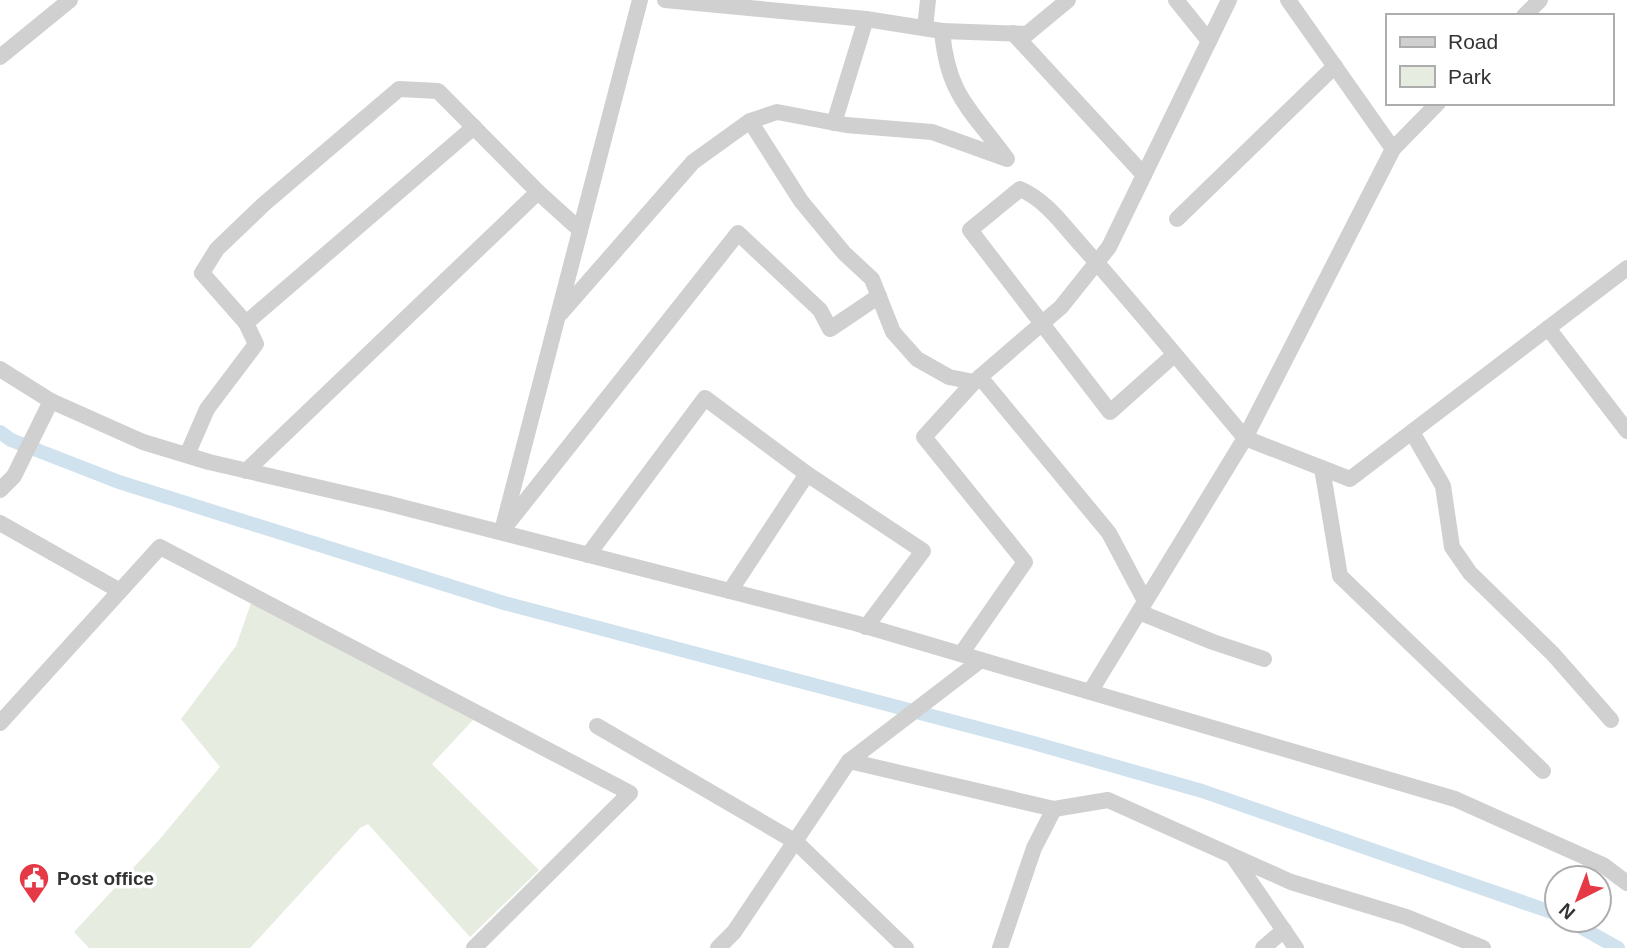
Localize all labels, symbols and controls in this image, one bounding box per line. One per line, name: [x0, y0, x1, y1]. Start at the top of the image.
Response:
legend: [1386, 14, 1613, 105]
text: Road: [1448, 30, 1498, 53]
text: Park: [1448, 65, 1492, 88]
public building icon: Post office: [17, 861, 51, 905]
north arrow: [1543, 864, 1613, 934]
place label: Post office: [57, 868, 154, 889]
text: N: [1555, 899, 1579, 924]

